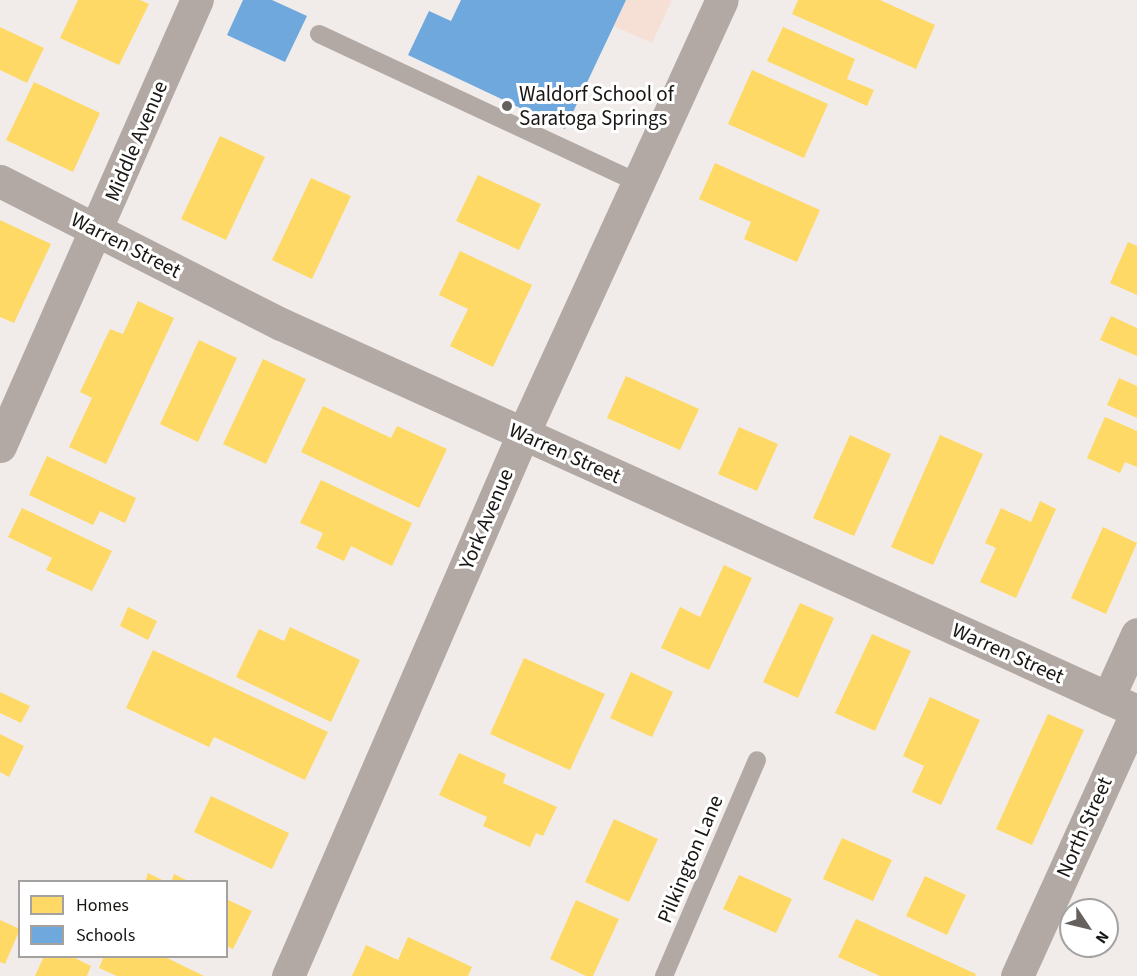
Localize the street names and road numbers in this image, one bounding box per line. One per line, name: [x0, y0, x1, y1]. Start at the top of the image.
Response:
street label: Middle Avenue: [99, 77, 173, 205]
street label: Warren Street: [67, 207, 185, 283]
street label: Warren Street: [505, 417, 625, 489]
street label: York Avenue: [453, 465, 519, 573]
street label: Warren Street: [948, 617, 1068, 689]
street label: North Street: [1051, 773, 1117, 881]
street label: Pilkington Lane: [652, 791, 728, 927]

